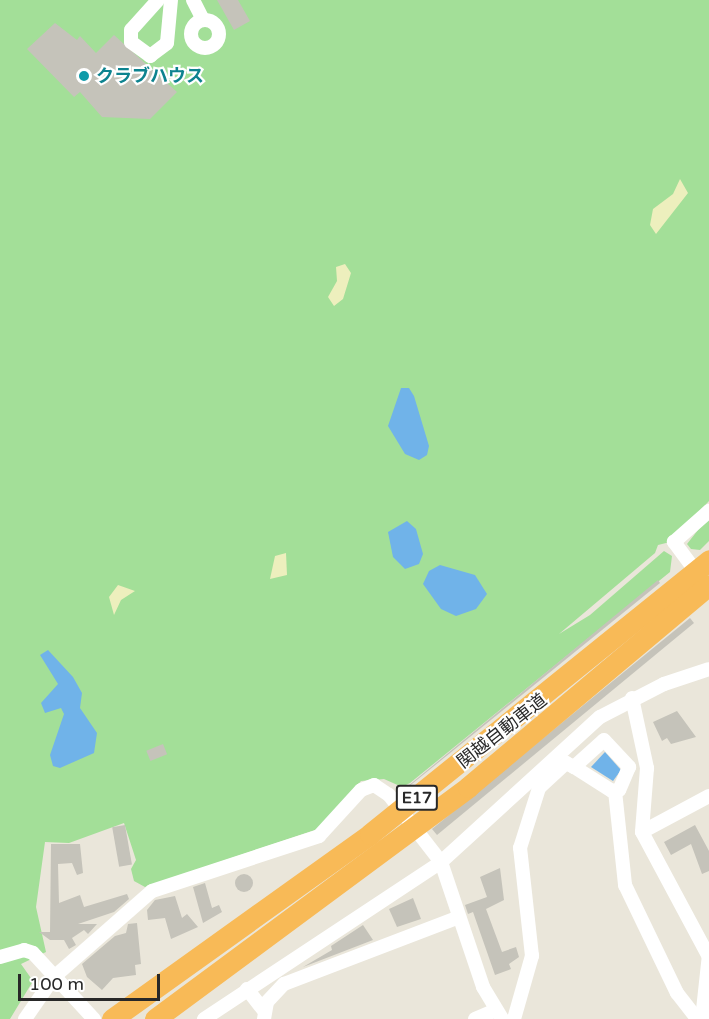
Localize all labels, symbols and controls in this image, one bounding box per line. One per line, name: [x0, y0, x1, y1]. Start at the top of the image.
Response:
place label: クラブハウス: [96, 65, 204, 87]
marker: クラブハウス: [77, 69, 91, 83]
street label: 関越自動車道: [453, 689, 551, 773]
road number: E17: [394, 785, 440, 811]
scale bar: [21, 962, 164, 1000]
text: 100 m: [29, 973, 84, 995]

